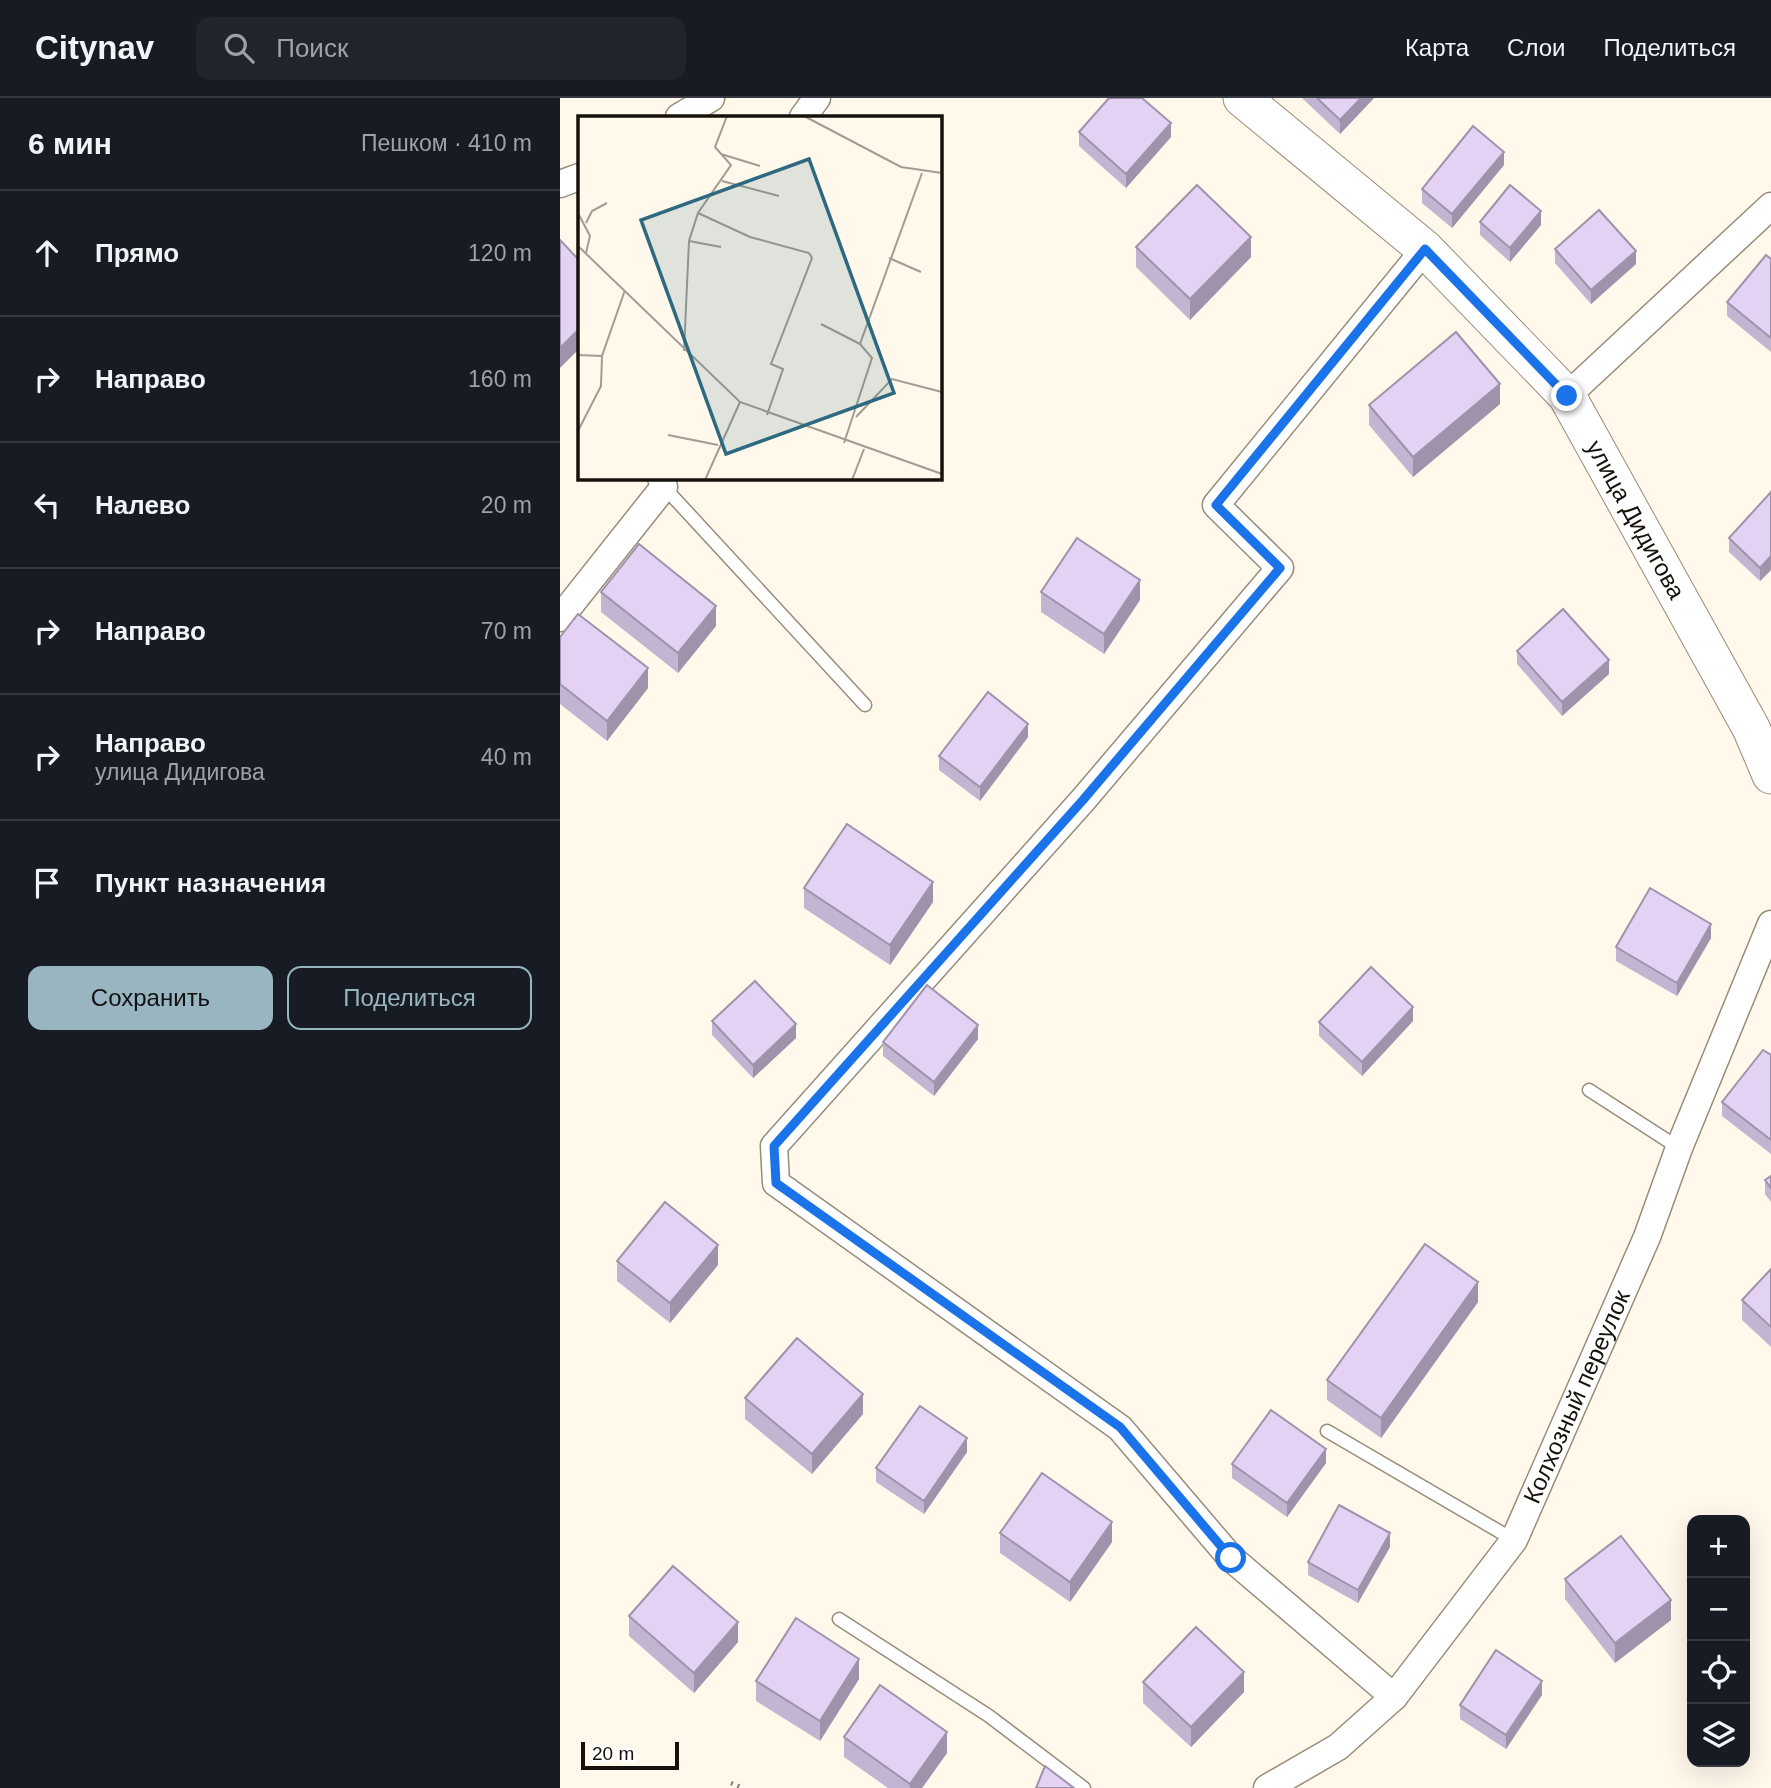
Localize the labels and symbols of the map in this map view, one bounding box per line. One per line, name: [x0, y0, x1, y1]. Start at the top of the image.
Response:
inset map: [578, 116, 942, 480]
route end: [1551, 380, 1582, 411]
street label: улица Дидигова: [1581, 435, 1691, 604]
street label: Колхозный переулок: [1518, 1286, 1635, 1507]
route start: [1215, 1542, 1246, 1573]
scale bar: [581, 1739, 679, 1771]

